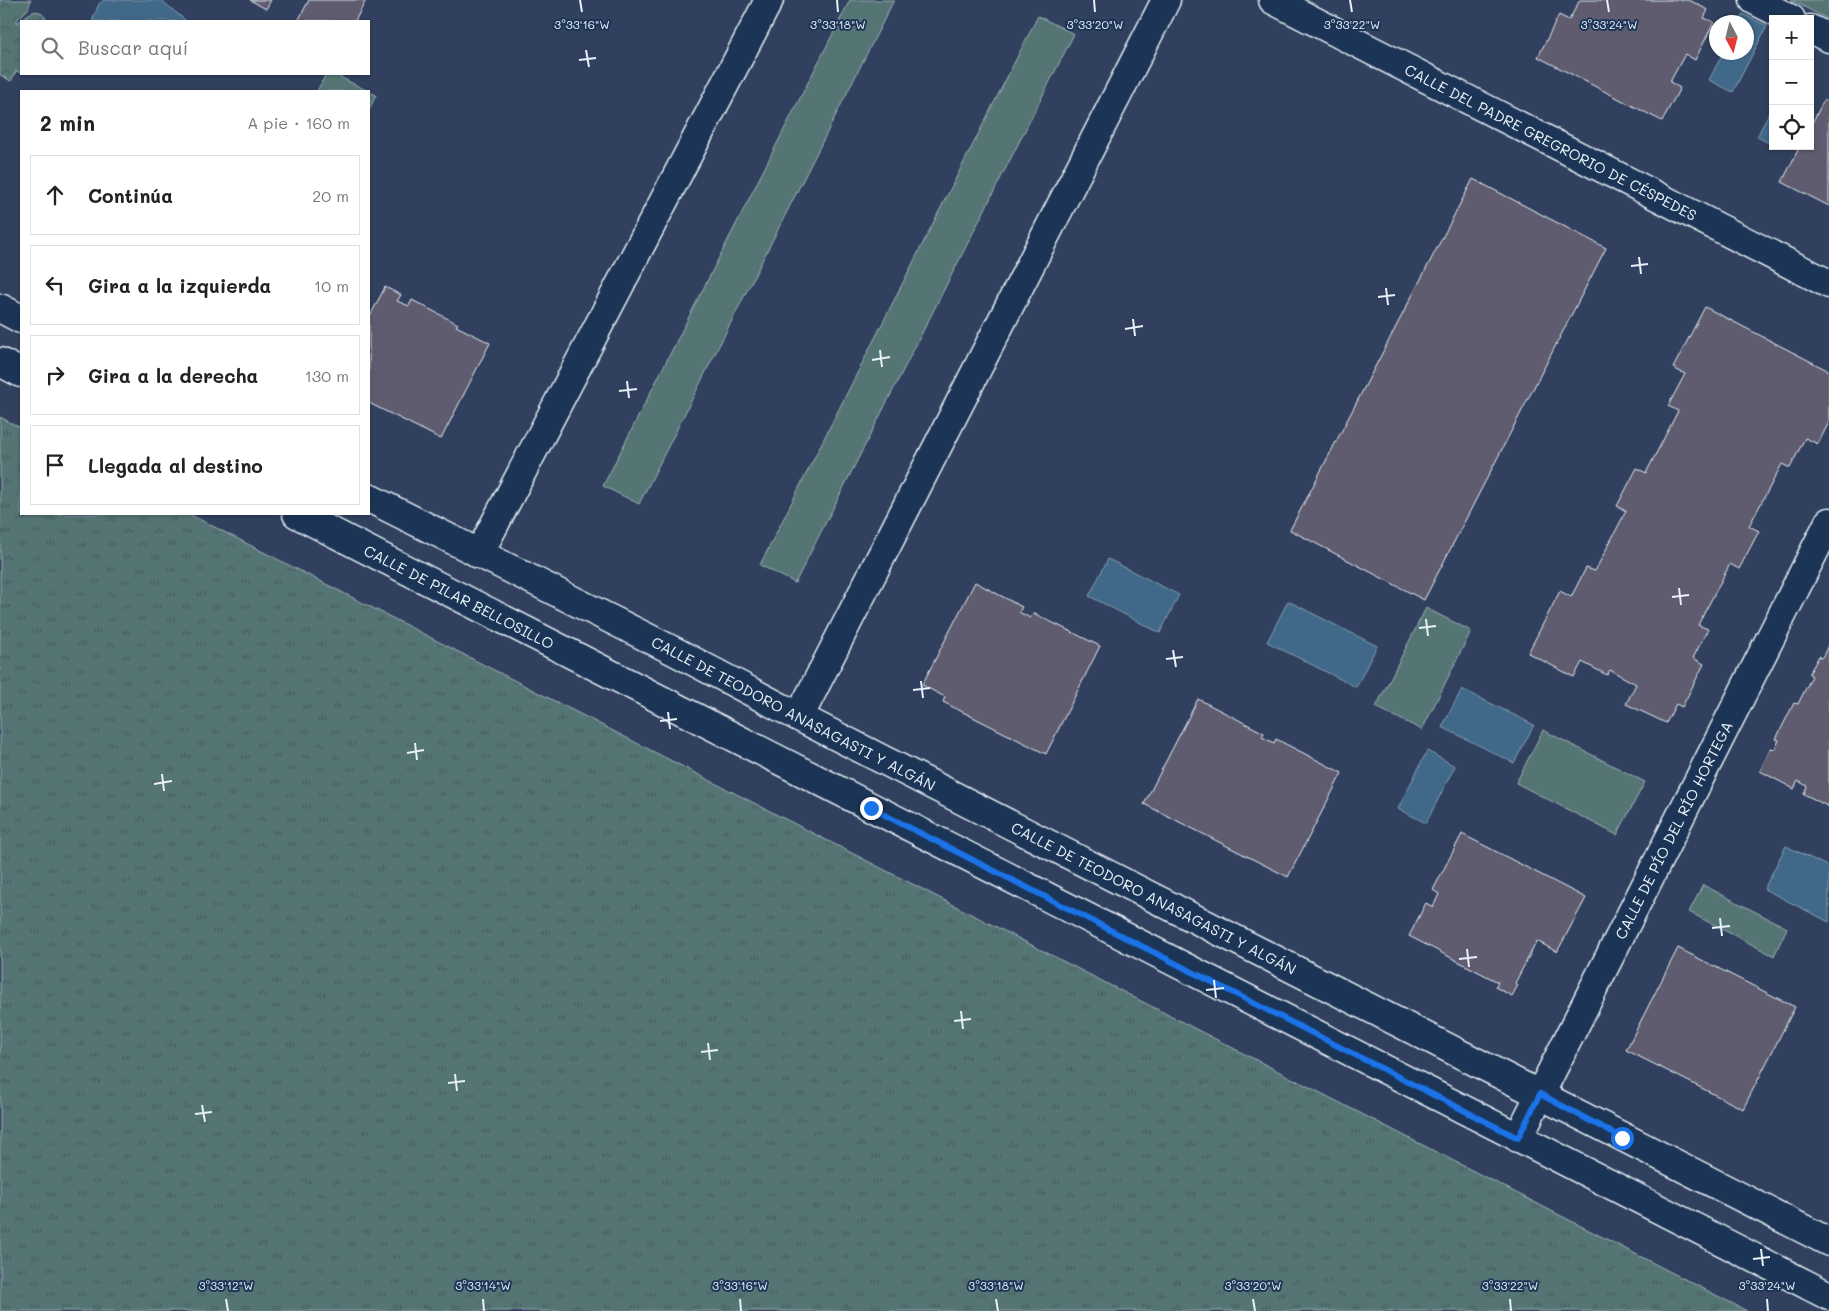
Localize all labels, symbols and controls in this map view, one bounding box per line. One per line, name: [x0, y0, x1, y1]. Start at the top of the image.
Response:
north arrow: [1709, 15, 1754, 60]
map controls: [1769, 15, 1814, 150]
button: +: [1769, 15, 1814, 60]
text: 3°33'16"W: [554, 16, 610, 32]
text: 3°33'18"W: [810, 16, 866, 32]
text: 3°33'20"W: [1066, 16, 1124, 32]
text: 3°33'22"W: [1324, 16, 1380, 32]
text: 3°33'24"W: [1581, 16, 1637, 32]
search box: [20, 20, 370, 75]
icon: search: [38, 34, 66, 62]
text: Buscar aquí: [78, 35, 188, 60]
street label: CALLE DEL PADRE GREGRORIO DE CÉSPEDES: [1401, 59, 1700, 225]
button: −: [1769, 60, 1814, 105]
button: locate: [1769, 105, 1814, 150]
text: 2 min: [40, 109, 95, 136]
text: A pie · 160 m: [247, 112, 350, 133]
icon: ahead: [41, 181, 69, 209]
text: Continúa: [88, 183, 173, 208]
text: 20 m: [312, 185, 349, 206]
icon: left: [41, 271, 69, 299]
text: Gira a la izquierda: [88, 273, 271, 298]
text: 10 m: [314, 275, 349, 296]
icon: right: [41, 361, 69, 389]
text: Gira a la derecha: [88, 363, 258, 388]
text: 130 m: [305, 365, 349, 386]
icon: arrive: [41, 451, 69, 479]
text: Llegada al destino: [88, 453, 263, 478]
street label: CALLE DE PILAR BELLOSILLO: [361, 540, 558, 654]
street label: CALLE DE TEODORO ANASAGASTI Y ALGÁN: [648, 631, 939, 795]
street label: CALLE DE PÍO DEL RÍO HORTEGA: [1610, 718, 1737, 942]
route end: [860, 797, 883, 820]
street label: CALLE DE TEODORO ANASAGASTI Y ALGÁN: [1008, 817, 1300, 979]
route start: [1611, 1127, 1634, 1150]
text: 3°33'12"W: [198, 1277, 254, 1293]
text: 3°33'14"W: [455, 1277, 511, 1293]
text: 3°33'16"W: [712, 1277, 768, 1293]
text: 3°33'18"W: [968, 1277, 1024, 1293]
text: 3°33'20"W: [1224, 1277, 1282, 1293]
text: 3°33'22"W: [1482, 1277, 1538, 1293]
text: 3°33'24"W: [1739, 1277, 1795, 1293]

